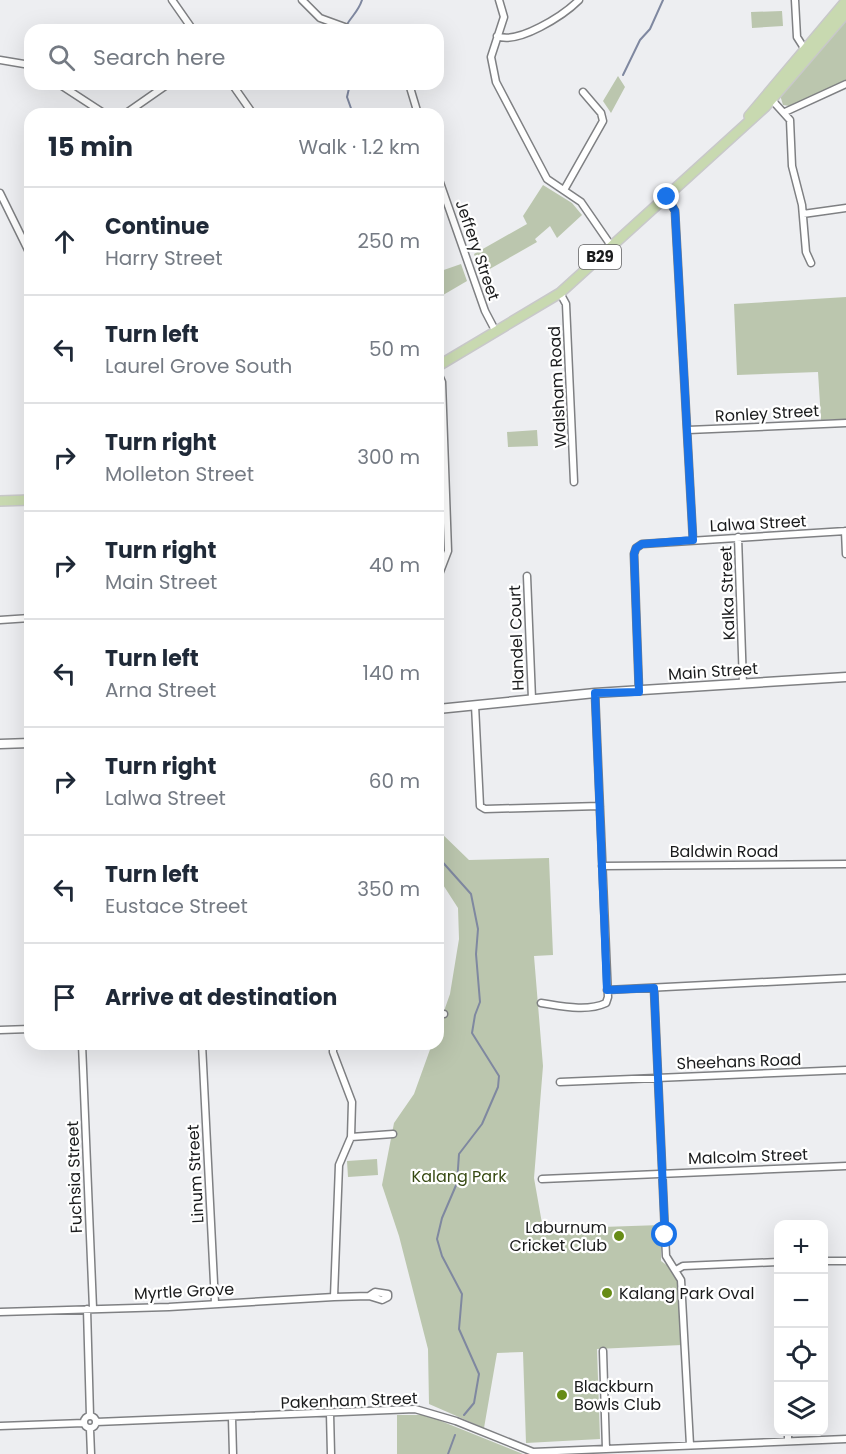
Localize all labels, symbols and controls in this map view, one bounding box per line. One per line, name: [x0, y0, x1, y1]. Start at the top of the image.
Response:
search box: [24, 24, 444, 90]
icon: search: [45, 41, 78, 74]
text: Search here: [93, 42, 226, 73]
text: 15 min: [48, 129, 133, 165]
text: Walk · 1.2 km: [298, 133, 420, 161]
route end: [653, 183, 679, 209]
street label: Jeffery Street: [450, 197, 506, 304]
text: Continue: [105, 211, 209, 242]
icon: ahead: [48, 225, 81, 258]
text: 250 m: [357, 227, 420, 255]
text: Harry Street: [105, 244, 222, 272]
road number: B29: [579, 245, 621, 269]
text: Turn left: [105, 319, 199, 350]
street label: Walsham Road: [543, 325, 572, 449]
icon: left: [48, 333, 81, 366]
text: 50 m: [369, 335, 420, 363]
text: Laurel Grove South: [105, 352, 292, 380]
street label: Ronley Street: [714, 399, 820, 428]
text: Turn right: [105, 427, 216, 458]
icon: right: [48, 441, 81, 474]
text: 300 m: [357, 443, 420, 471]
text: Molleton Street: [105, 460, 254, 488]
street label: Lalwa Street: [709, 509, 807, 538]
text: Turn right: [105, 535, 216, 566]
street label: Kalka Street: [714, 545, 741, 641]
icon: right: [48, 549, 81, 582]
text: 40 m: [369, 551, 420, 579]
text: Main Street: [105, 568, 217, 596]
street label: Handel Court: [503, 585, 530, 691]
text: Turn left: [105, 643, 199, 674]
icon: left: [48, 657, 81, 690]
street label: Main Street: [667, 657, 759, 686]
text: 140 m: [363, 659, 420, 687]
text: Arna Street: [105, 676, 216, 704]
text: Turn right: [105, 751, 216, 782]
icon: right: [48, 765, 81, 798]
text: 60 m: [369, 767, 420, 795]
text: Lalwa Street: [105, 784, 226, 812]
street label: Baldwin Road: [670, 840, 778, 863]
text: Turn left: [105, 859, 199, 890]
icon: left: [48, 873, 81, 906]
text: 350 m: [357, 875, 420, 903]
text: Eustace Street: [105, 892, 248, 920]
icon: arrive: [48, 981, 81, 1014]
text: Arrive at destination: [105, 982, 337, 1013]
street label: Sheehans Road: [676, 1048, 802, 1075]
street label: Fuchsia Street: [61, 1120, 88, 1234]
street label: Linum Street: [181, 1124, 210, 1224]
street label: Malcolm Street: [688, 1143, 809, 1170]
park label: Kalang Park: [412, 1165, 507, 1188]
place label: Laburnum Cricket Club: [509, 1216, 607, 1257]
map controls: [774, 1220, 828, 1436]
button: +: [774, 1220, 828, 1274]
route start: [651, 1221, 677, 1247]
marker: Laburnum Cricket Club: [612, 1229, 626, 1243]
button: −: [774, 1274, 828, 1328]
street label: Myrtle Grove: [133, 1277, 235, 1306]
place label: Kalang Park Oval: [619, 1282, 754, 1305]
marker: Kalang Park Oval: [600, 1286, 614, 1300]
button: locate: [774, 1328, 828, 1382]
place label: Blackburn Bowls Club: [574, 1375, 661, 1416]
button: layers: [774, 1382, 828, 1436]
street label: Pakenham Street: [280, 1387, 418, 1414]
marker: Blackburn Bowls Club: [555, 1388, 569, 1402]

